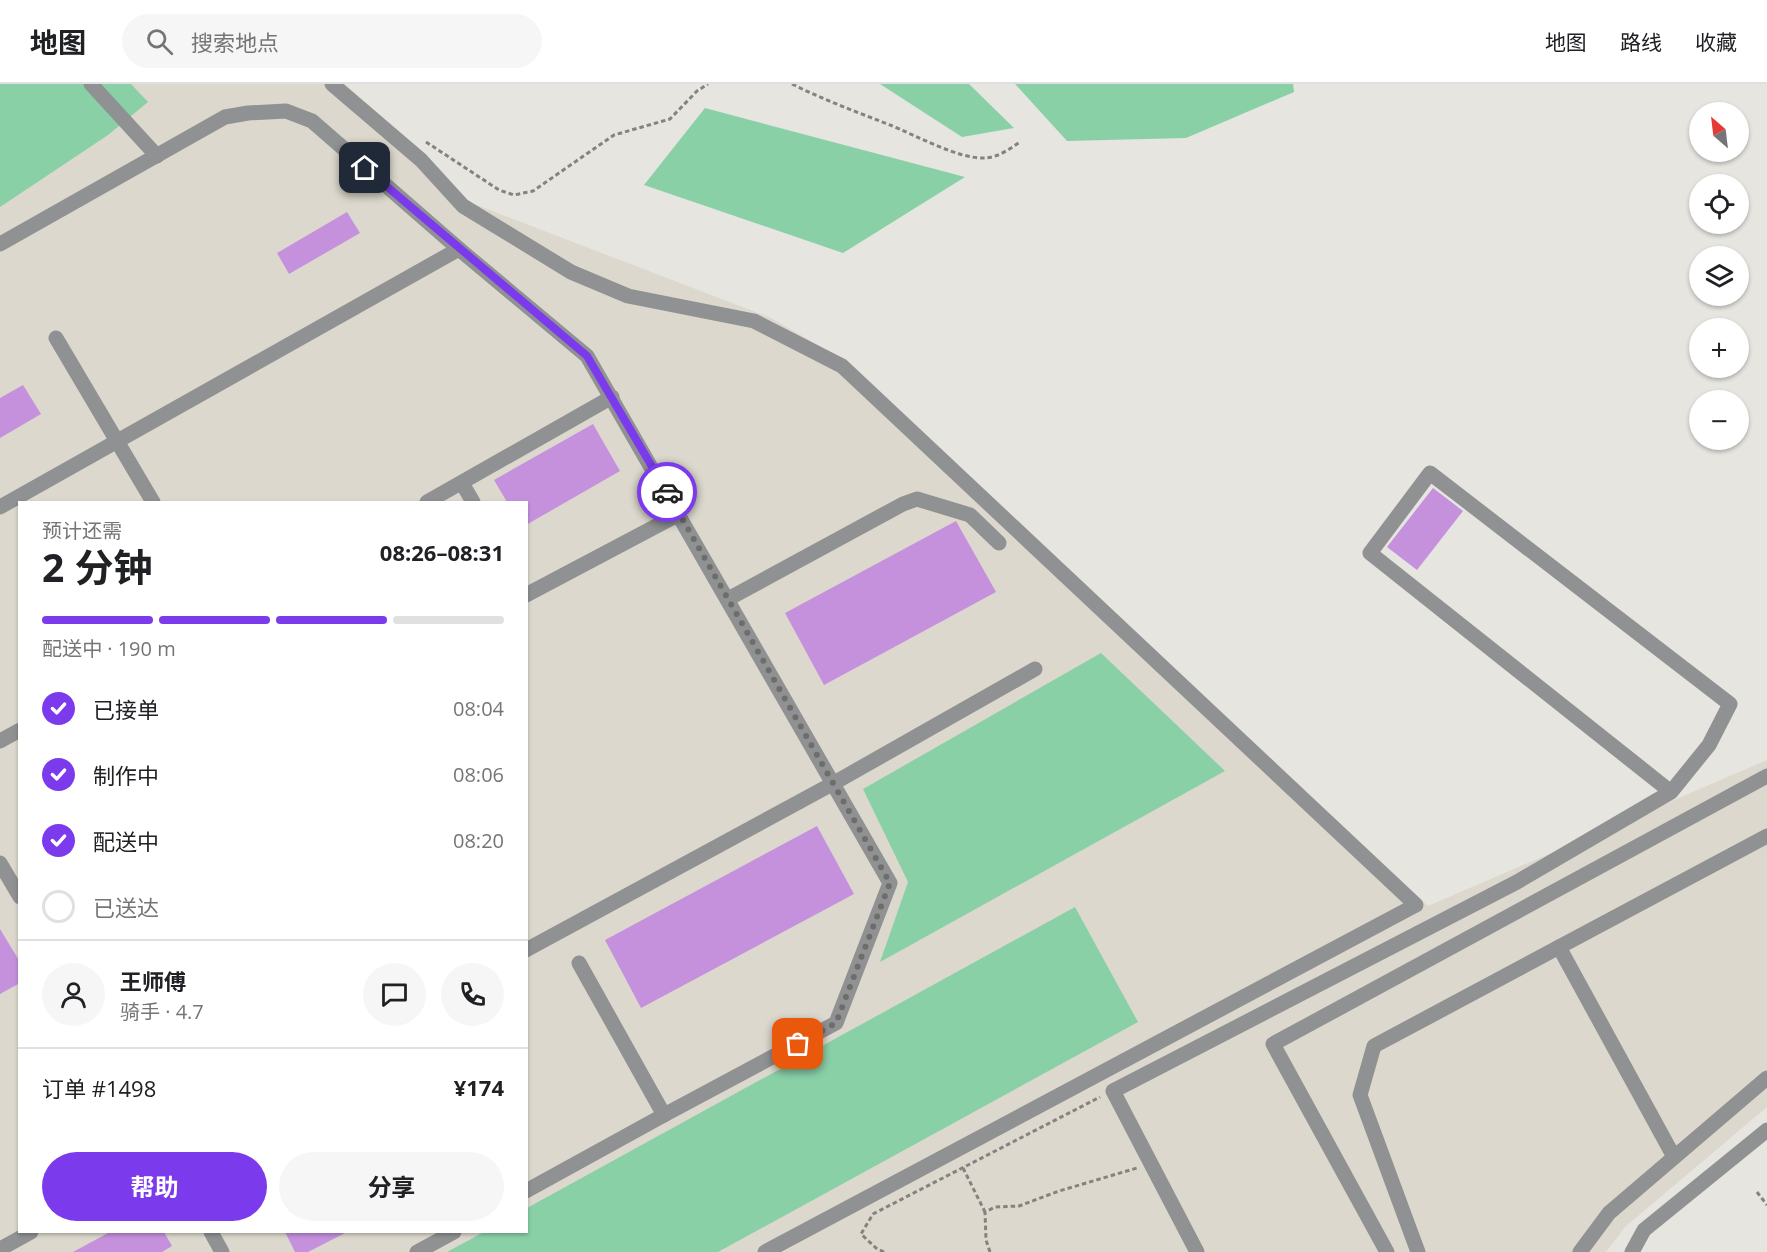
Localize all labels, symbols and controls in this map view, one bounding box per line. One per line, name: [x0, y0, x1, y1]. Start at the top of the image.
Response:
search box: [122, 14, 542, 68]
text: 地图: [30, 23, 86, 61]
icon: search: [143, 25, 176, 58]
text: 搜索地点: [191, 27, 279, 57]
text: 地图: [1545, 28, 1587, 56]
text: 路线: [1620, 28, 1662, 56]
text: 收藏: [1695, 28, 1737, 56]
north arrow: [1689, 102, 1749, 162]
map controls: [1689, 102, 1749, 450]
pin: [339, 142, 390, 193]
icon: home: [348, 151, 381, 184]
button: locate: [1689, 174, 1749, 234]
button: layers: [1689, 246, 1749, 306]
button: +: [1689, 318, 1749, 378]
button: −: [1689, 390, 1749, 450]
courier: [637, 462, 697, 522]
icon: car: [651, 476, 684, 509]
text: 预计还需: [42, 517, 122, 544]
text: 08:26–08:31: [380, 537, 504, 567]
text: 2 分钟: [42, 540, 152, 593]
text: 配送中 · 190 m: [42, 635, 176, 662]
icon: check: [42, 692, 75, 725]
text: 已接单: [93, 694, 159, 724]
text: 08:04: [453, 695, 504, 722]
icon: check: [42, 758, 75, 791]
text: 制作中: [93, 760, 159, 790]
text: 08:06: [453, 761, 504, 788]
icon: check: [42, 824, 75, 857]
text: 配送中: [93, 826, 159, 856]
text: 08:20: [453, 827, 504, 854]
text: 已送达: [93, 892, 159, 922]
button: person: [42, 963, 105, 1026]
button: chat: [363, 963, 426, 1026]
button: phone: [441, 963, 504, 1026]
text: 王师傅: [120, 966, 186, 996]
text: 骑手 · 4.7: [120, 998, 204, 1025]
pin: [772, 1018, 823, 1069]
icon: bag: [781, 1027, 814, 1060]
text: ¥174: [454, 1072, 504, 1102]
text: 订单 #1498: [42, 1073, 156, 1103]
button: 帮助: [42, 1152, 267, 1221]
button: 分享: [279, 1152, 504, 1221]

